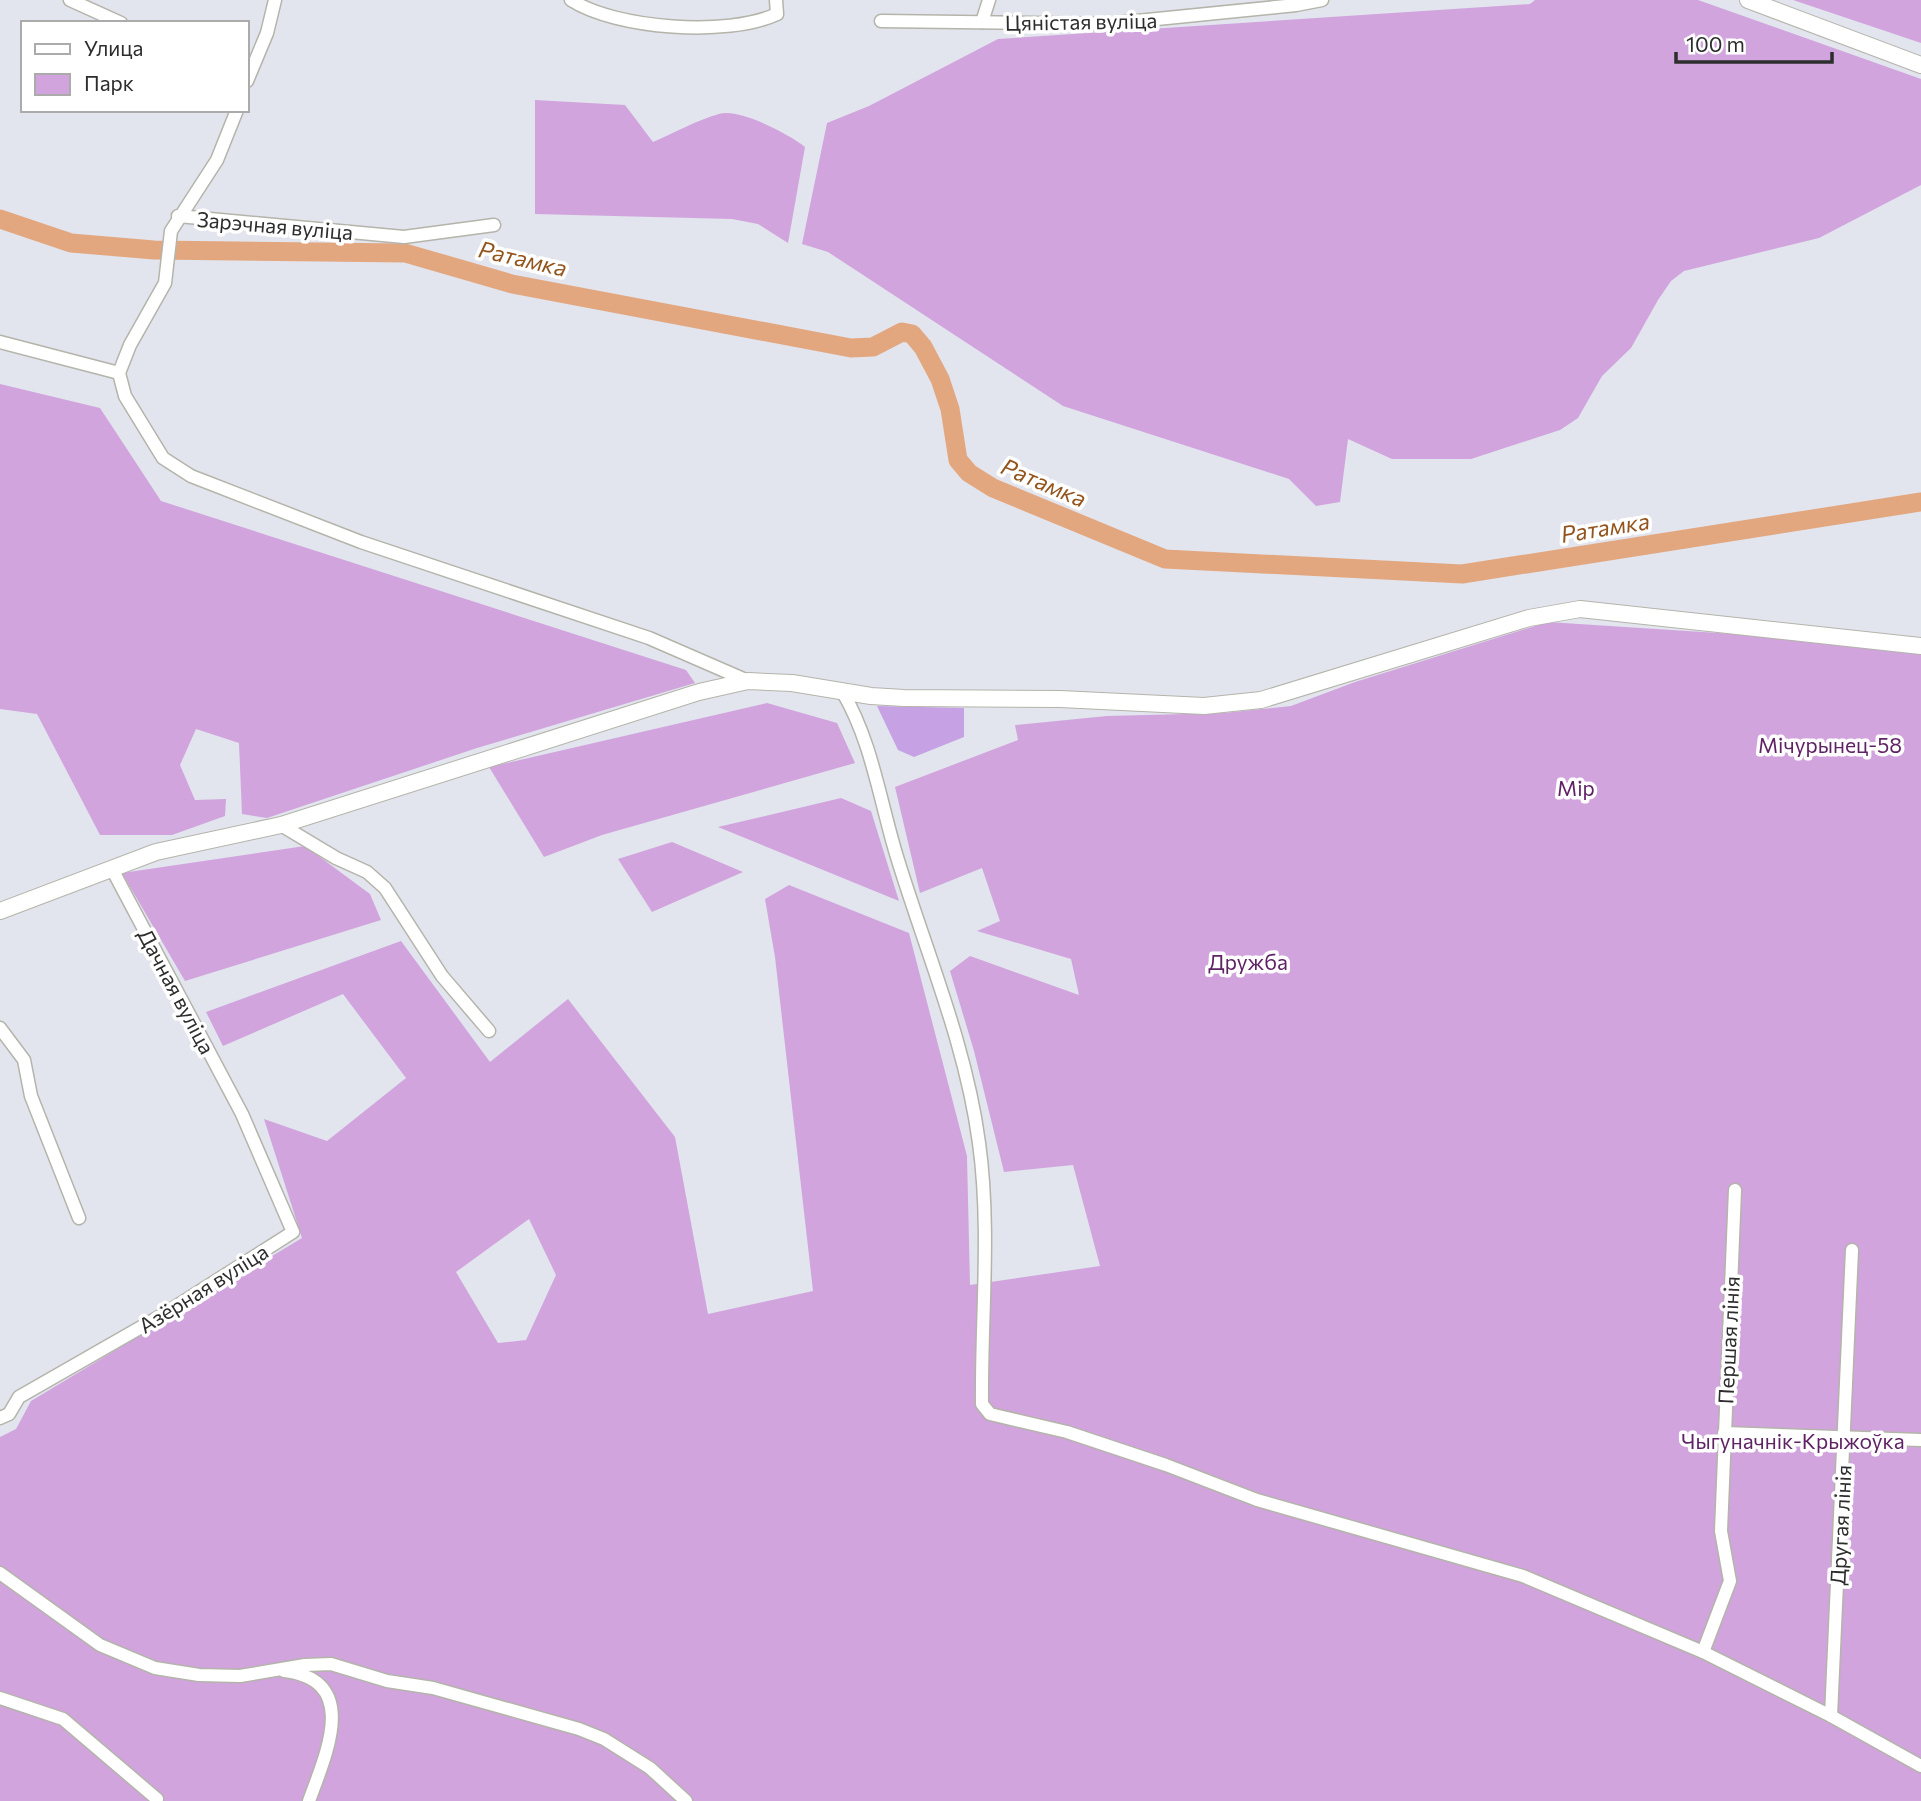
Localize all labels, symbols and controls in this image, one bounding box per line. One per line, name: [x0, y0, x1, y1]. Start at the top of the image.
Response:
street label: Цяністая вуліца: [1005, 7, 1157, 35]
legend: [21, 21, 248, 112]
scale bar: [1676, 21, 1832, 65]
text: 100 m: [1686, 31, 1745, 56]
text: Улица: [84, 35, 143, 60]
text: Парк: [84, 70, 134, 95]
street label: Зарэчная вуліца: [196, 206, 354, 244]
water label: Ратамка: [476, 234, 570, 282]
water label: Ратамка: [997, 452, 1091, 512]
water label: Ратамка: [1559, 506, 1651, 548]
park label: Мічурынец-58: [1758, 732, 1902, 757]
park label: Мір: [1557, 775, 1595, 800]
street label: Дачная вуліца: [134, 924, 220, 1058]
park label: Дружба: [1208, 949, 1288, 974]
street label: Азёрная вуліца: [134, 1238, 272, 1338]
street label: Першая лінія: [1712, 1275, 1744, 1405]
park label: Чыгуначнік-Крыжоўка: [1681, 1428, 1905, 1453]
street label: Другая лінія: [1824, 1464, 1856, 1586]

